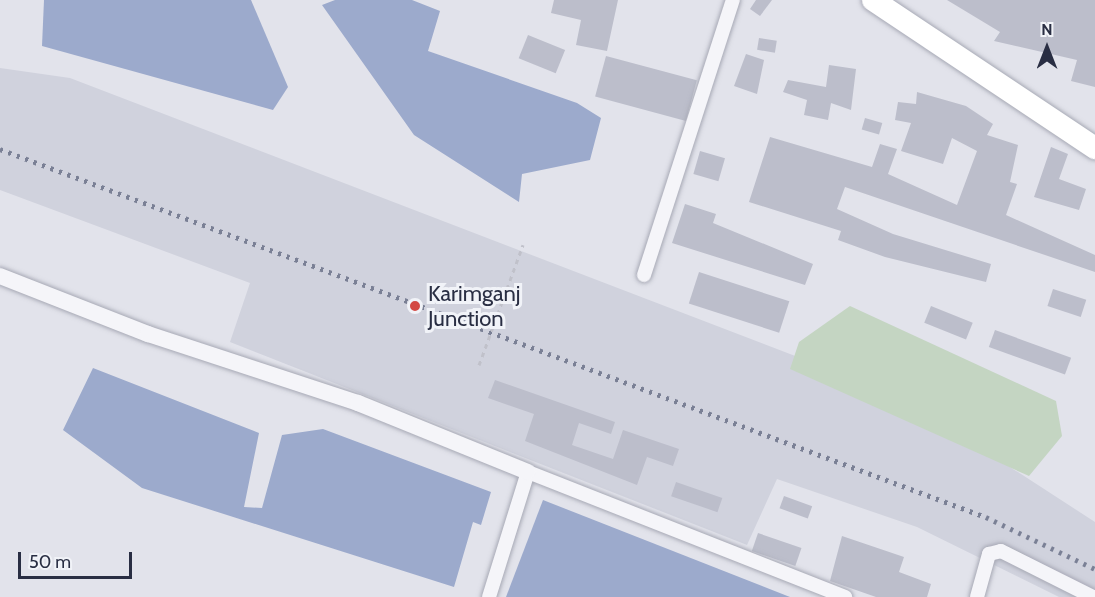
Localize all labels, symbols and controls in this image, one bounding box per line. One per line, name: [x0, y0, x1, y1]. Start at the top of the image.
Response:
north arrow: [1017, 18, 1077, 78]
text: N: [1041, 20, 1053, 39]
place label: Karimganj Junction: [428, 280, 520, 332]
marker: Karimganj Junction: [406, 297, 424, 315]
scale bar: [21, 540, 135, 578]
text: 50 m: [29, 551, 71, 573]

